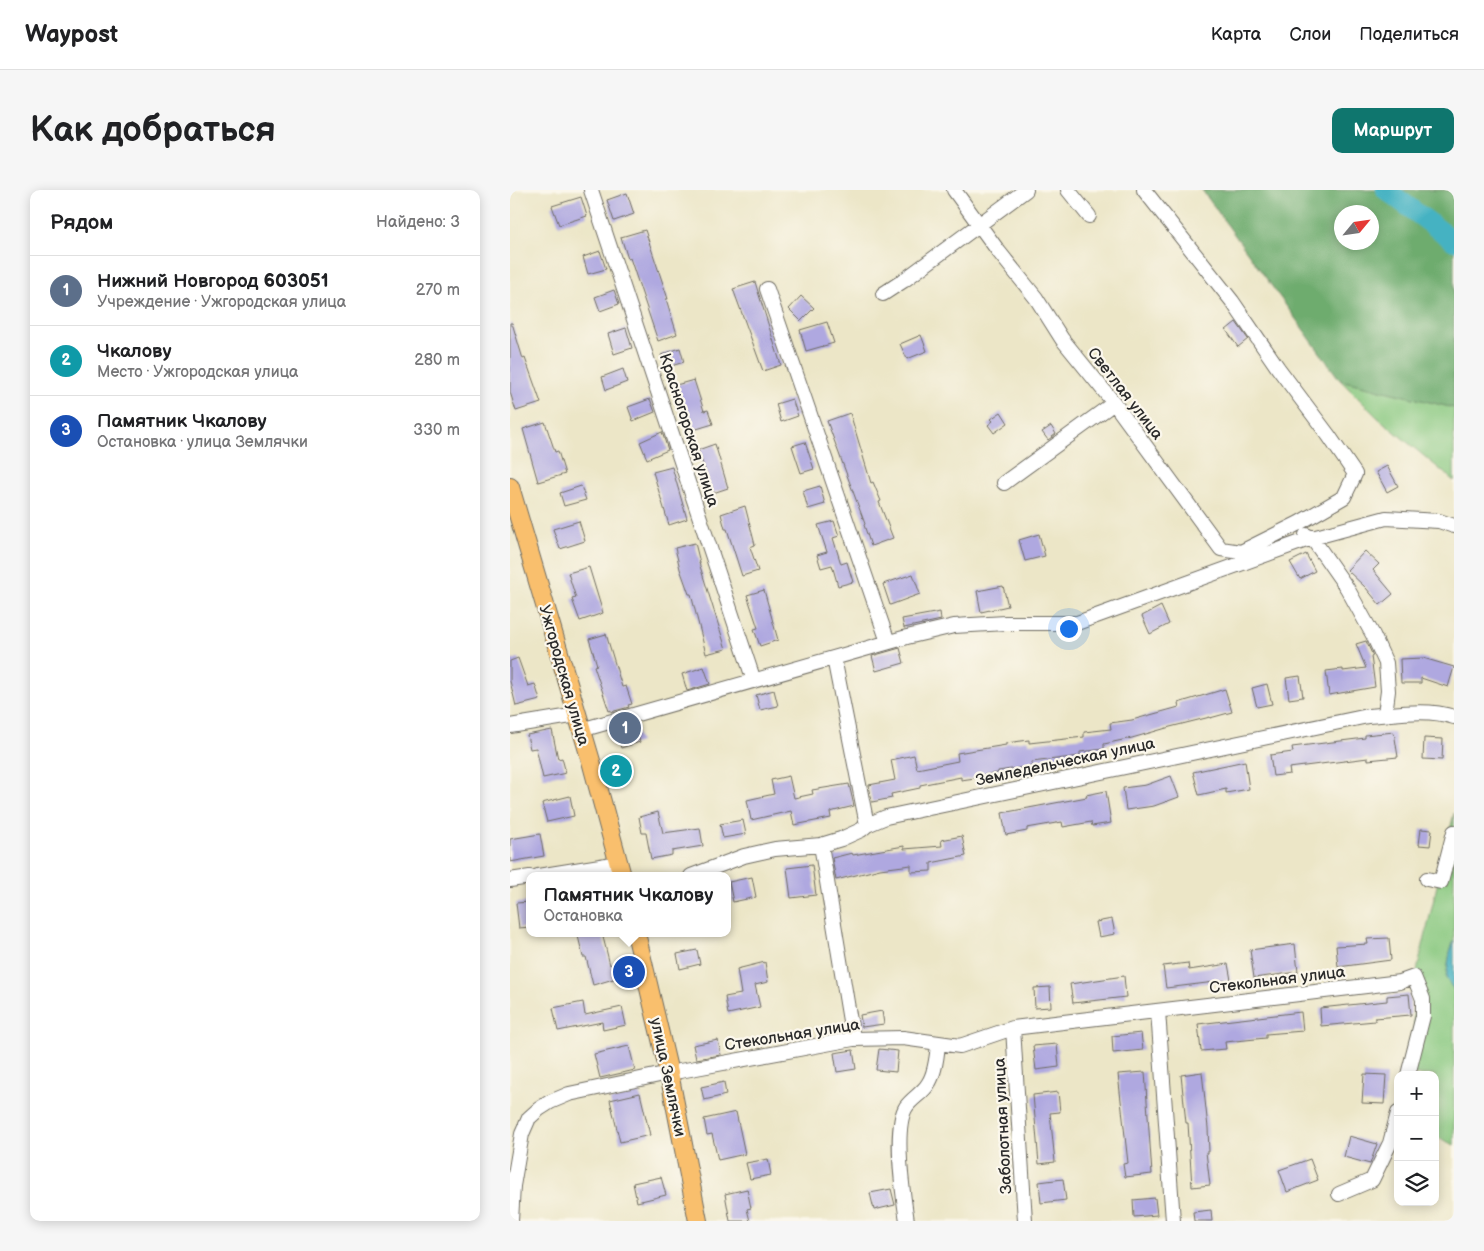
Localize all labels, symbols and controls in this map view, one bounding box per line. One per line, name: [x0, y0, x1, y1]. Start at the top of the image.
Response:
text: Waypost: [25, 20, 118, 49]
text: Карта: [1211, 24, 1261, 45]
text: Слои: [1289, 24, 1331, 45]
text: Поделиться: [1359, 24, 1459, 45]
button: Маршрут: [1332, 108, 1454, 153]
text: Как добраться: [30, 109, 276, 152]
north arrow: [1334, 205, 1379, 250]
text: Рядом: [50, 210, 113, 235]
text: Найдено: 3: [376, 213, 460, 232]
text: Нижний Новгород 603051: [97, 270, 329, 293]
text: 1: [63, 281, 69, 300]
text: 270 m: [416, 281, 460, 300]
text: Учреждение · Ужгородская улица: [97, 293, 346, 312]
text: Чкалову: [97, 340, 172, 363]
street label: Светлая улица: [1083, 344, 1167, 444]
text: 2: [61, 351, 71, 370]
text: 280 m: [414, 351, 460, 370]
street label: Красногорская улица: [655, 351, 723, 510]
text: Место · Ужгородская улица: [97, 363, 299, 382]
text: Памятник Чкалову: [97, 410, 267, 433]
text: 3: [61, 421, 71, 440]
text: 330 m: [413, 421, 460, 440]
text: Остановка · улица Землячки: [97, 433, 308, 452]
street label: Ужгородская улица: [534, 603, 593, 748]
your location: [1056, 616, 1082, 642]
pin: 1: [609, 709, 641, 747]
street label: Земледельческая улица: [974, 734, 1157, 791]
pin: 2: [600, 752, 632, 790]
popup: [526, 872, 731, 937]
text: Памятник Чкалову: [544, 884, 713, 907]
text: Остановка: [544, 907, 623, 926]
pin: 3: [613, 953, 645, 991]
street label: Стекольная улица: [1208, 963, 1347, 998]
street label: Стекольная улица: [723, 1015, 862, 1056]
street label: улица Землячки: [646, 1016, 689, 1139]
street label: Заболотная улица: [990, 1057, 1017, 1194]
map controls: [1394, 1071, 1439, 1206]
button: +: [1394, 1071, 1439, 1116]
button: −: [1394, 1116, 1439, 1161]
button: layers: [1394, 1161, 1439, 1206]

